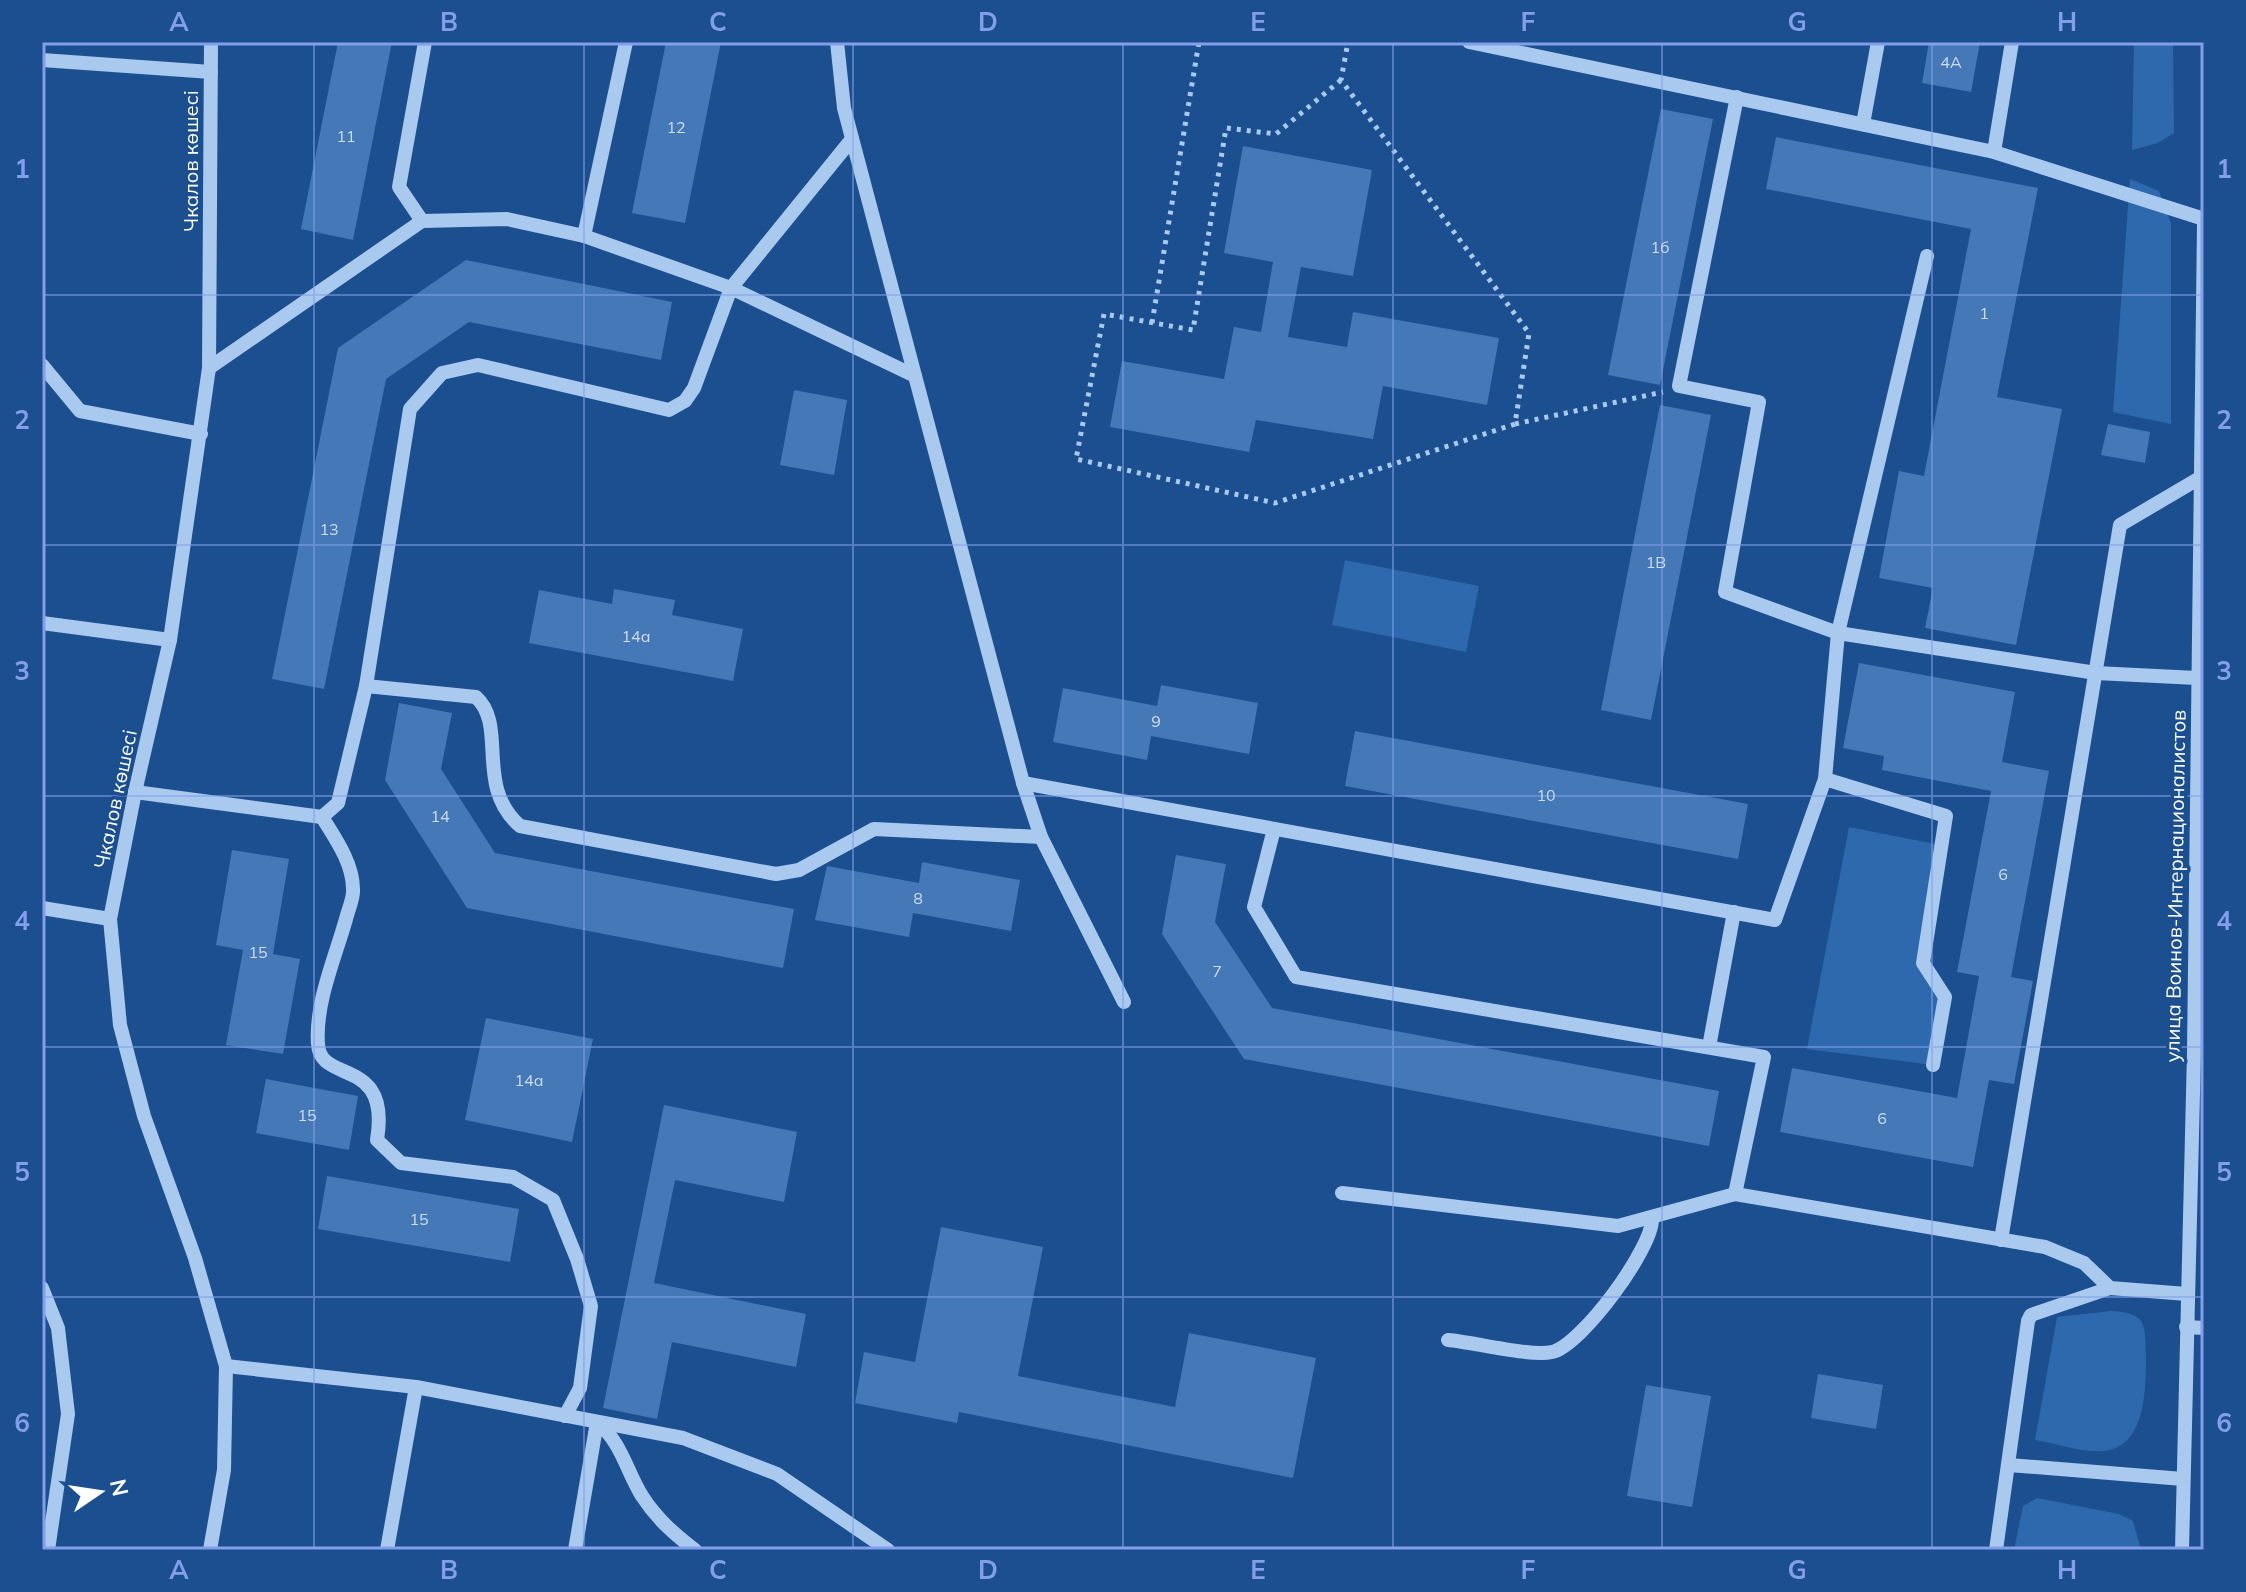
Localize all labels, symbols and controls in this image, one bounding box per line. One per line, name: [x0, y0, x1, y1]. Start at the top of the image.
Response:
text: A: [169, 5, 189, 38]
text: B: [440, 5, 458, 38]
text: C: [709, 5, 727, 38]
text: D: [978, 5, 998, 38]
text: E: [1250, 5, 1266, 38]
text: F: [1521, 5, 1536, 38]
text: G: [1787, 5, 1807, 38]
text: H: [2057, 5, 2077, 38]
house number: 4А: [1940, 52, 1962, 72]
street label: Чкалов көшесі: [178, 90, 203, 232]
house number: 12: [666, 117, 686, 137]
house number: 11: [336, 126, 356, 146]
text: 1: [14, 152, 30, 185]
text: 1: [2216, 152, 2232, 185]
house number: 1б: [1651, 237, 1669, 257]
house number: 1: [1979, 303, 1989, 323]
text: 2: [14, 403, 30, 436]
text: 2: [2216, 403, 2232, 436]
house number: 13: [319, 519, 339, 539]
house number: 1В: [1646, 552, 1666, 572]
house number: 14а: [622, 626, 650, 646]
text: 3: [14, 654, 30, 687]
text: 3: [2216, 654, 2232, 687]
street label: улица Воинов-Интернационалистов: [2159, 709, 2191, 1063]
house number: 9: [1151, 711, 1161, 731]
street label: Чкалов көшесі: [88, 727, 142, 871]
house number: 10: [1536, 785, 1556, 805]
house number: 14: [430, 806, 450, 826]
house number: 6: [1998, 864, 2008, 884]
house number: 8: [913, 888, 923, 908]
text: 4: [14, 904, 30, 937]
text: 4: [2216, 904, 2232, 937]
house number: 15: [248, 942, 268, 962]
house number: 7: [1212, 961, 1222, 981]
house number: 14а: [515, 1070, 543, 1090]
house number: 15: [297, 1105, 317, 1125]
house number: 6: [1877, 1108, 1887, 1128]
text: 5: [14, 1155, 30, 1188]
text: 5: [2216, 1155, 2232, 1188]
house number: 15: [409, 1209, 429, 1229]
text: 6: [14, 1406, 30, 1439]
text: 6: [2216, 1406, 2232, 1439]
north arrow: [60, 1452, 140, 1532]
text: N: [104, 1476, 135, 1499]
text: A: [169, 1553, 189, 1586]
text: B: [440, 1553, 458, 1586]
text: C: [709, 1553, 727, 1586]
text: D: [978, 1553, 998, 1586]
text: E: [1250, 1553, 1266, 1586]
text: F: [1521, 1553, 1536, 1586]
text: G: [1787, 1553, 1807, 1586]
text: H: [2057, 1553, 2077, 1586]

